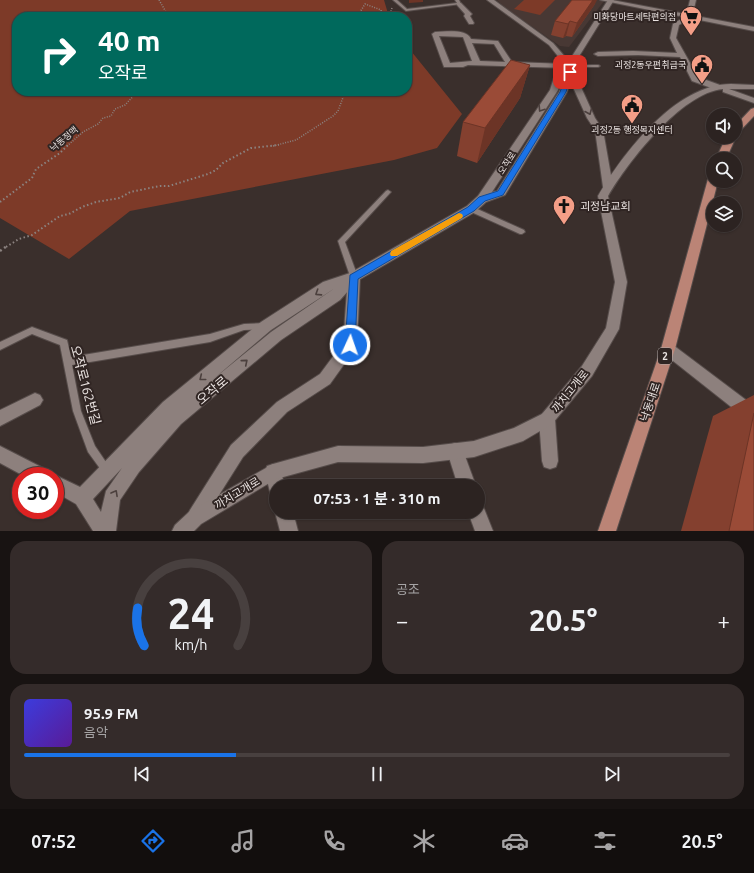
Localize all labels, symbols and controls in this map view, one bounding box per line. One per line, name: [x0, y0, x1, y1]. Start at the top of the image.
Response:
supermarket icon: 미화당마트세탁편의점: [678, 4, 704, 37]
place label: 미화당마트세탁편의점: [593, 12, 676, 22]
text: 40 m: [98, 25, 160, 56]
icon: right: [32, 28, 84, 80]
public building icon: 괴정2동우편취급국: [689, 52, 715, 85]
pin: [553, 55, 587, 89]
place label: 괴정2동우편취급국: [615, 59, 687, 70]
icon: arrive: [559, 61, 581, 83]
text: 오작로: [98, 62, 148, 82]
public building icon: 괴정2동 행정복지센터: [619, 92, 645, 125]
one-way arrow: [538, 105, 546, 112]
map controls: [706, 108, 742, 232]
button: sound: [706, 108, 742, 144]
one-way arrow: [584, 109, 592, 116]
street label: 낙동정맥: [48, 125, 80, 153]
place label: 괴정2동 행정복지센터: [591, 125, 673, 135]
street label: 오작로: [496, 150, 518, 176]
button: search: [706, 152, 742, 188]
church icon: 괴정남교회: [551, 193, 577, 226]
button: layers: [706, 196, 742, 232]
place label: 괴정남교회: [580, 200, 631, 212]
one-way arrow: [315, 288, 322, 295]
position arrow: [329, 324, 371, 366]
street label: 오작로162번길: [69, 344, 103, 426]
road number: 2: [658, 348, 672, 364]
one-way arrow: [240, 359, 248, 366]
street label: 까치고개로: [549, 368, 591, 414]
street label: 오작로: [194, 373, 230, 407]
one-way arrow: [200, 374, 207, 381]
street label: 낙동대로: [638, 381, 662, 423]
speed limit sign: 30: [12, 467, 64, 519]
street label: 까치고개로: [212, 475, 262, 511]
one-way arrow: [111, 490, 118, 497]
text: 07:53 · 1 분 · 310 m: [314, 490, 440, 507]
text: 공조: [396, 582, 420, 596]
text: 24: [168, 589, 214, 636]
text: 20.5°: [529, 603, 597, 637]
text: −: [396, 608, 408, 633]
text: +: [718, 608, 730, 633]
text: km/h: [175, 636, 207, 652]
text: 95.9 FM: [84, 705, 138, 722]
text: 음악: [84, 725, 108, 739]
icon: previous: [131, 763, 153, 785]
icon: pause: [366, 763, 388, 785]
icon: next: [601, 763, 623, 785]
icon: directions: [139, 827, 167, 855]
icon: music: [229, 827, 257, 855]
icon: phone: [320, 827, 348, 855]
icon: climate: [410, 827, 438, 855]
icon: car: [501, 827, 529, 855]
icon: filters: [591, 827, 619, 855]
text: 07:52: [31, 831, 76, 851]
text: 20.5°: [681, 831, 723, 851]

